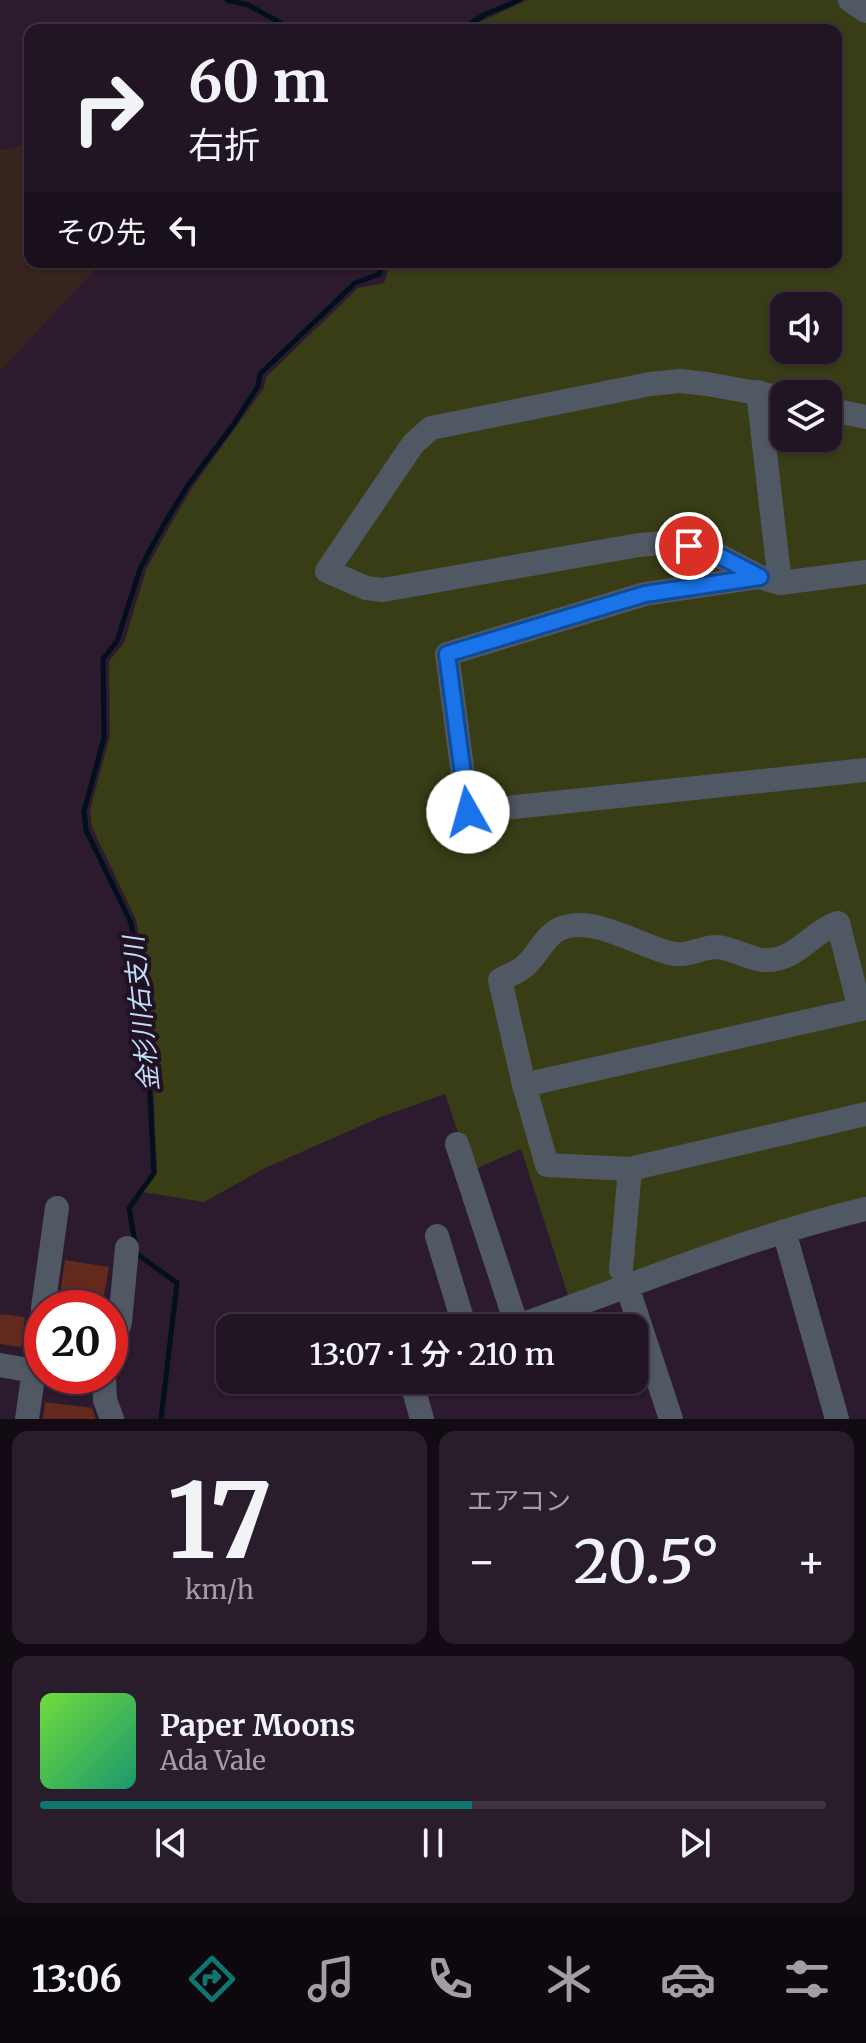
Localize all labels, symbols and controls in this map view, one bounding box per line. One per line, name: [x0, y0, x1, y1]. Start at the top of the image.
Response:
text: 60 m: [188, 47, 329, 117]
icon: right: [56, 56, 160, 160]
text: 右折: [188, 123, 260, 168]
icon: left: [162, 208, 206, 252]
text: その先: [56, 213, 146, 251]
map controls: [770, 292, 842, 452]
button: sound: [770, 292, 842, 364]
button: layers: [770, 380, 842, 452]
pin: [655, 512, 723, 580]
icon: arrive: [667, 524, 711, 568]
position arrow: [426, 770, 510, 854]
water label: 金杉川右支川: [116, 932, 166, 1093]
speed limit sign: 20: [24, 1290, 128, 1394]
text: 13:07 · 1 分 · 210 m: [309, 1335, 555, 1373]
text: 17: [167, 1456, 272, 1586]
text: エアコン: [467, 1484, 571, 1517]
text: 20.5°: [573, 1524, 720, 1599]
text: −: [467, 1534, 496, 1589]
text: +: [797, 1534, 826, 1589]
text: km/h: [185, 1573, 254, 1606]
text: Paper Moons: [160, 1706, 355, 1744]
text: Ada Vale: [160, 1744, 266, 1777]
icon: previous: [149, 1821, 193, 1865]
icon: pause: [411, 1821, 455, 1865]
icon: next: [673, 1821, 717, 1865]
icon: directions: [184, 1951, 240, 2007]
icon: music: [303, 1951, 359, 2007]
icon: phone: [422, 1951, 478, 2007]
icon: climate: [541, 1951, 597, 2007]
icon: car: [660, 1951, 716, 2007]
icon: filters: [779, 1951, 835, 2007]
text: 13:06: [31, 1957, 122, 2002]

